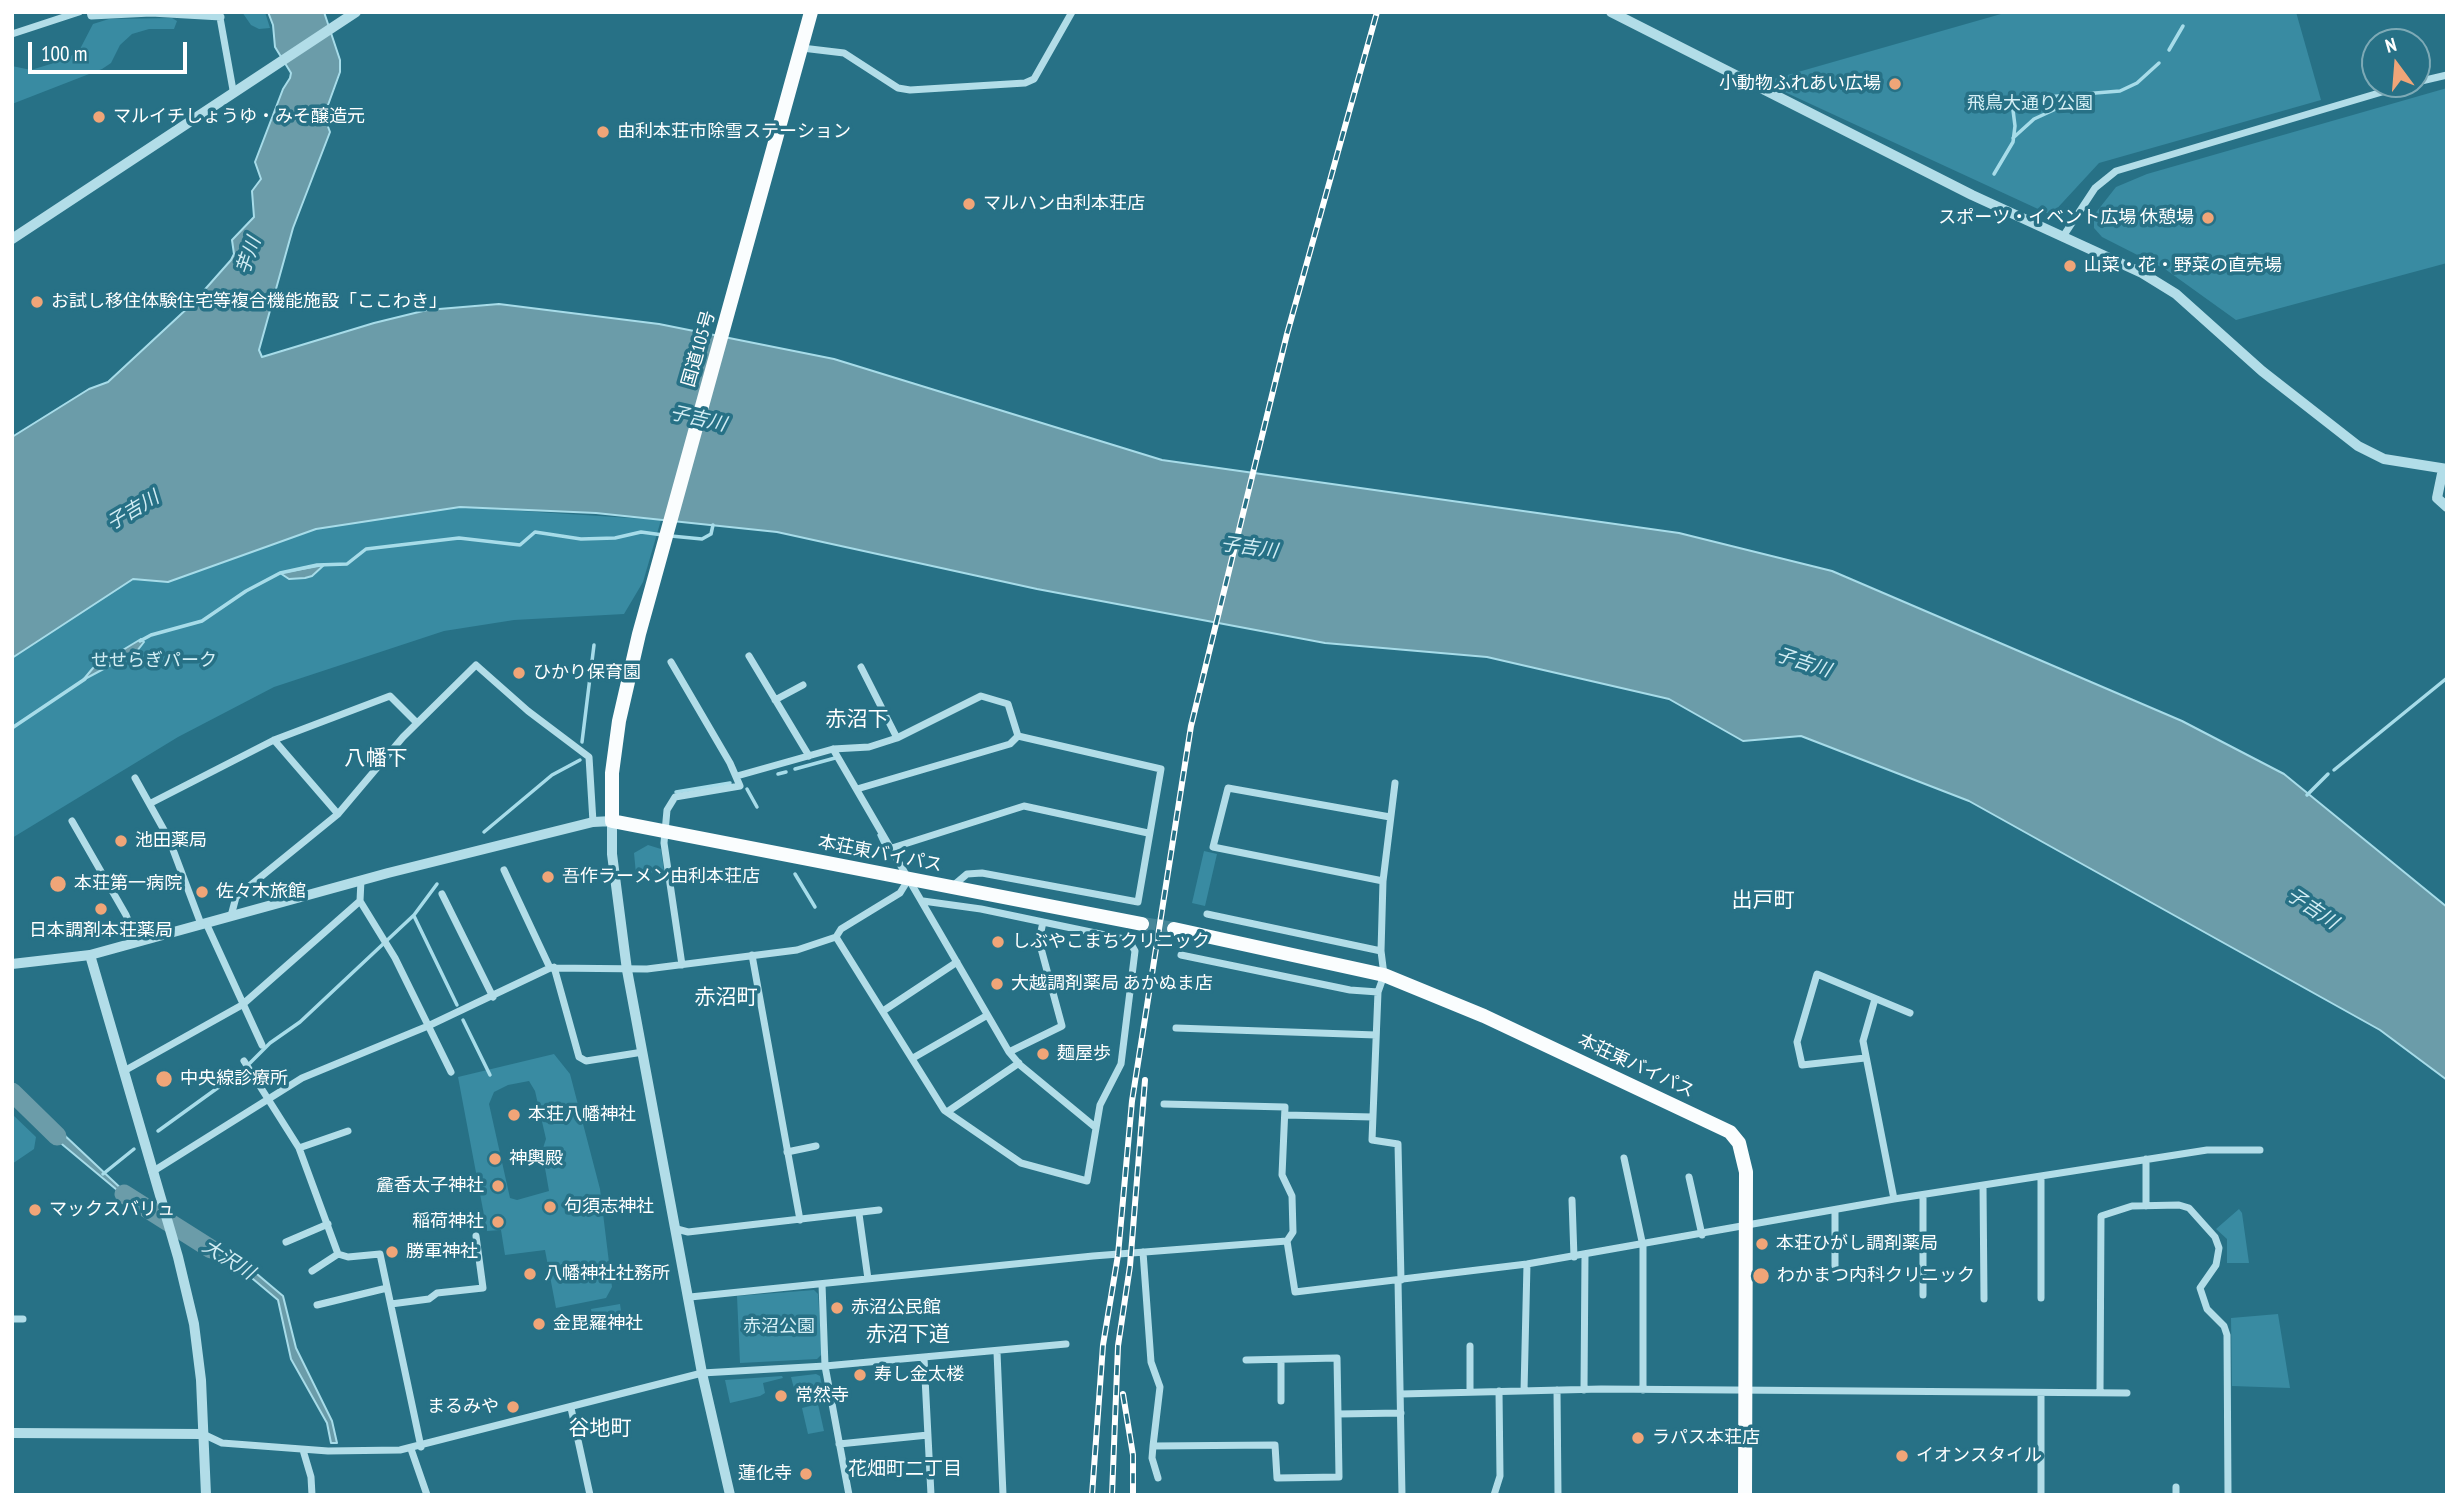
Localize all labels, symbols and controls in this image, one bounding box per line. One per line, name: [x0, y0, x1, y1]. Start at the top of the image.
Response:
scale bar: [32, 28, 191, 72]
north arrow: [2361, 28, 2431, 98]
text: N: [2383, 32, 2399, 58]
text: 100 m: [41, 40, 87, 67]
place label: 小動物ふれあい広場: [1719, 73, 1881, 95]
marker: 小動物ふれあい広場: [1887, 76, 1903, 92]
park label: 飛鳥大通り公園: [1967, 93, 2093, 115]
place label: マルイチしょうゆ・みそ醸造元: [113, 106, 365, 128]
marker: マルイチしょうゆ・みそ醸造元: [91, 109, 107, 125]
place label: 由利本荘市除雪ステーション: [617, 121, 851, 143]
marker: 由利本荘市除雪ステーション: [595, 124, 611, 140]
place label: マルハン由利本荘店: [983, 193, 1145, 215]
marker: マルハン由利本荘店: [961, 196, 977, 212]
place label: スポーツ・イベント広場 休憩場: [1938, 207, 2194, 229]
marker: スポーツ・イベント広場 休憩場: [2200, 210, 2216, 226]
water label: 芋川: [232, 234, 266, 278]
place label: 山菜・花・野菜の直売場: [2084, 255, 2282, 277]
marker: 山菜・花・野菜の直売場: [2062, 258, 2078, 274]
place label: お試し移住体験住宅等複合機能施設「ここわき」: [51, 291, 447, 313]
marker: お試し移住体験住宅等複合機能施設「ここわき」: [29, 294, 45, 310]
street label: 国道105号: [678, 308, 720, 390]
water label: 子吉川: [668, 401, 728, 437]
water label: 子吉川: [103, 487, 163, 535]
water label: 子吉川: [1219, 533, 1279, 563]
water label: 子吉川: [1772, 643, 1834, 683]
park label: せせらぎパーク: [91, 650, 217, 672]
place label: ひかり保育園: [533, 662, 641, 684]
marker: ひかり保育園: [511, 665, 527, 681]
district label: 赤沼下: [826, 707, 888, 733]
district label: 八幡下: [345, 746, 407, 772]
place label: 池田薬局: [135, 830, 207, 852]
street label: 本荘東バイパス: [816, 831, 944, 877]
marker: 池田薬局: [113, 833, 129, 849]
place label: 吾作ラーメン由利本荘店: [562, 866, 760, 888]
marker: 吾作ラーメン由利本荘店: [540, 869, 556, 885]
place label: 本荘第一病院: [74, 873, 182, 895]
marker: 本荘第一病院: [48, 874, 68, 894]
place label: 佐々木旅館: [216, 881, 306, 903]
marker: 佐々木旅館: [194, 884, 210, 900]
water label: 子吉川: [2282, 884, 2342, 934]
district label: 出戸町: [1732, 888, 1794, 914]
marker: 日本調剤本荘薬局: [93, 901, 109, 917]
place label: 日本調剤本荘薬局: [29, 920, 173, 942]
place label: しぶやこまちクリニック: [1012, 931, 1210, 953]
marker: しぶやこまちクリニック: [990, 934, 1006, 950]
place label: 大越調剤薬局 あかぬま店: [1011, 973, 1213, 995]
marker: 大越調剤薬局 あかぬま店: [989, 976, 1005, 992]
district label: 赤沼町: [695, 985, 757, 1011]
street label: 本荘東バイパス: [1574, 1030, 1698, 1102]
place label: 麺屋歩: [1057, 1043, 1111, 1065]
marker: 麺屋歩: [1035, 1046, 1051, 1062]
place label: 中央線診療所: [180, 1068, 288, 1090]
marker: 中央線診療所: [154, 1069, 174, 1089]
place label: 本荘八幡神社: [528, 1104, 636, 1126]
marker: 本荘八幡神社: [506, 1107, 522, 1123]
place label: 神輿殿: [509, 1148, 563, 1170]
marker: 神輿殿: [487, 1151, 503, 1167]
place label: 麄香太子神社: [376, 1175, 484, 1197]
marker: 麄香太子神社: [490, 1178, 506, 1194]
place label: 句須志神社: [564, 1196, 654, 1218]
place label: マックスバリュ: [49, 1199, 175, 1221]
marker: 句須志神社: [542, 1199, 558, 1215]
marker: マックスバリュ: [27, 1202, 43, 1218]
place label: 稲荷神社: [412, 1211, 484, 1233]
marker: 稲荷神社: [490, 1214, 506, 1230]
place label: 本荘ひがし調剤薬局: [1776, 1233, 1938, 1255]
water label: 大沢川: [198, 1235, 258, 1285]
marker: 本荘ひがし調剤薬局: [1754, 1236, 1770, 1252]
place label: 勝軍神社: [406, 1241, 478, 1263]
marker: 勝軍神社: [384, 1244, 400, 1260]
place label: 八幡神社社務所: [544, 1263, 670, 1285]
place label: わかまつ内科クリニック: [1777, 1265, 1975, 1287]
marker: 八幡神社社務所: [522, 1266, 538, 1282]
marker: わかまつ内科クリニック: [1751, 1266, 1771, 1286]
place label: 赤沼公民館: [851, 1297, 941, 1319]
marker: 赤沼公民館: [829, 1300, 845, 1316]
place label: 金毘羅神社: [553, 1313, 643, 1335]
marker: 金毘羅神社: [531, 1316, 547, 1332]
park label: 赤沼公園: [743, 1316, 815, 1338]
district label: 赤沼下道: [866, 1322, 950, 1348]
place label: 寿し金太楼: [874, 1364, 964, 1386]
marker: 寿し金太楼: [852, 1367, 868, 1383]
place label: 常然寺: [795, 1385, 849, 1407]
marker: 常然寺: [773, 1388, 789, 1404]
place label: まるみや: [427, 1396, 499, 1418]
marker: まるみや: [505, 1399, 521, 1415]
district label: 谷地町: [569, 1416, 631, 1442]
place label: ラパス本荘店: [1652, 1427, 1760, 1449]
marker: ラパス本荘店: [1630, 1430, 1646, 1446]
place label: イオンスタイル: [1916, 1445, 2042, 1467]
marker: イオンスタイル: [1894, 1448, 1910, 1464]
district label: 花畑町二丁目: [848, 1459, 962, 1481]
place label: 蓮化寺: [738, 1463, 792, 1485]
marker: 蓮化寺: [798, 1466, 814, 1482]

